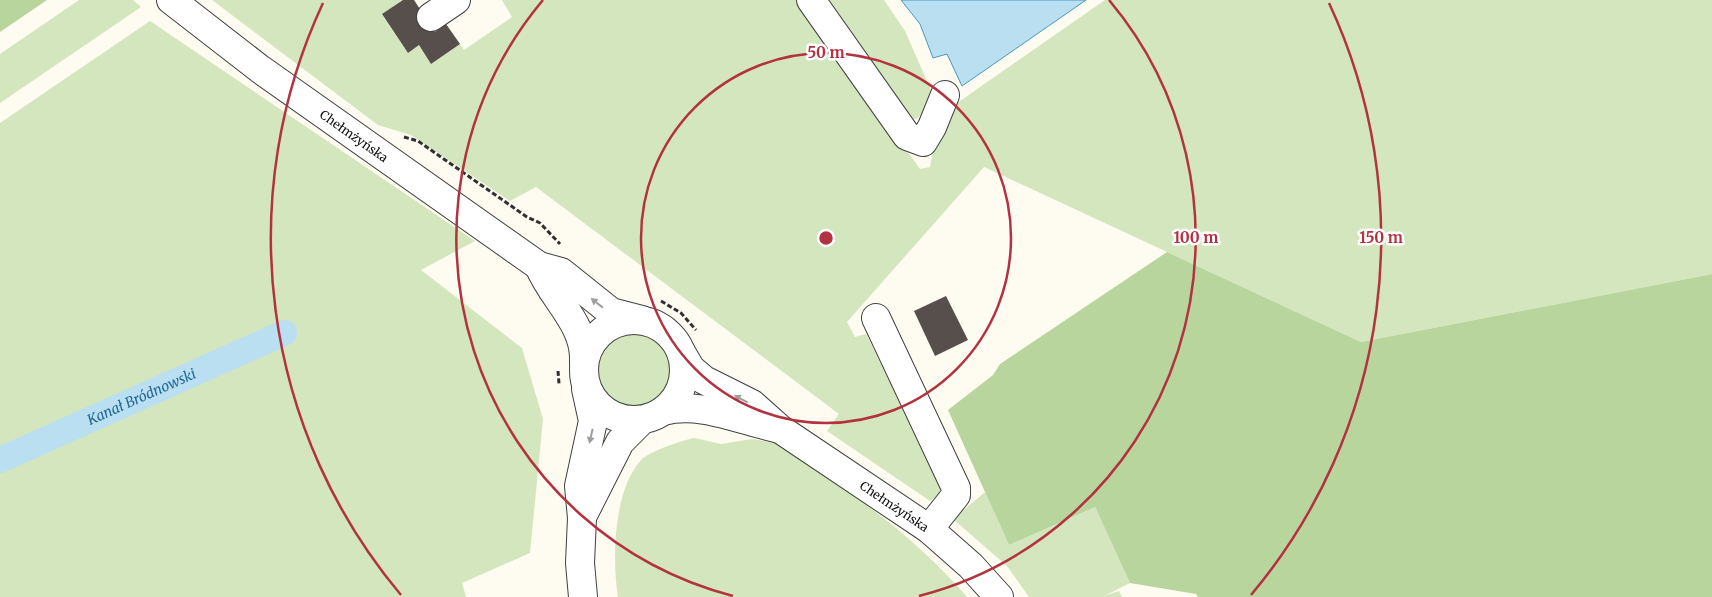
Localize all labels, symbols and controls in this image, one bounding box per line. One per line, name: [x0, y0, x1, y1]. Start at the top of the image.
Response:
text: 50 m: [807, 43, 845, 62]
street label: Chełmżyńska: [317, 106, 392, 165]
text: 100 m: [1174, 228, 1218, 247]
text: 150 m: [1359, 228, 1403, 247]
centre of rings: [817, 229, 835, 247]
one-way arrow: [591, 298, 604, 309]
water label: Kanał Bródnowski: [83, 365, 199, 429]
one-way arrow: [734, 395, 748, 403]
one-way arrow: [587, 428, 595, 443]
street label: Chełmżyńska: [857, 477, 932, 535]

